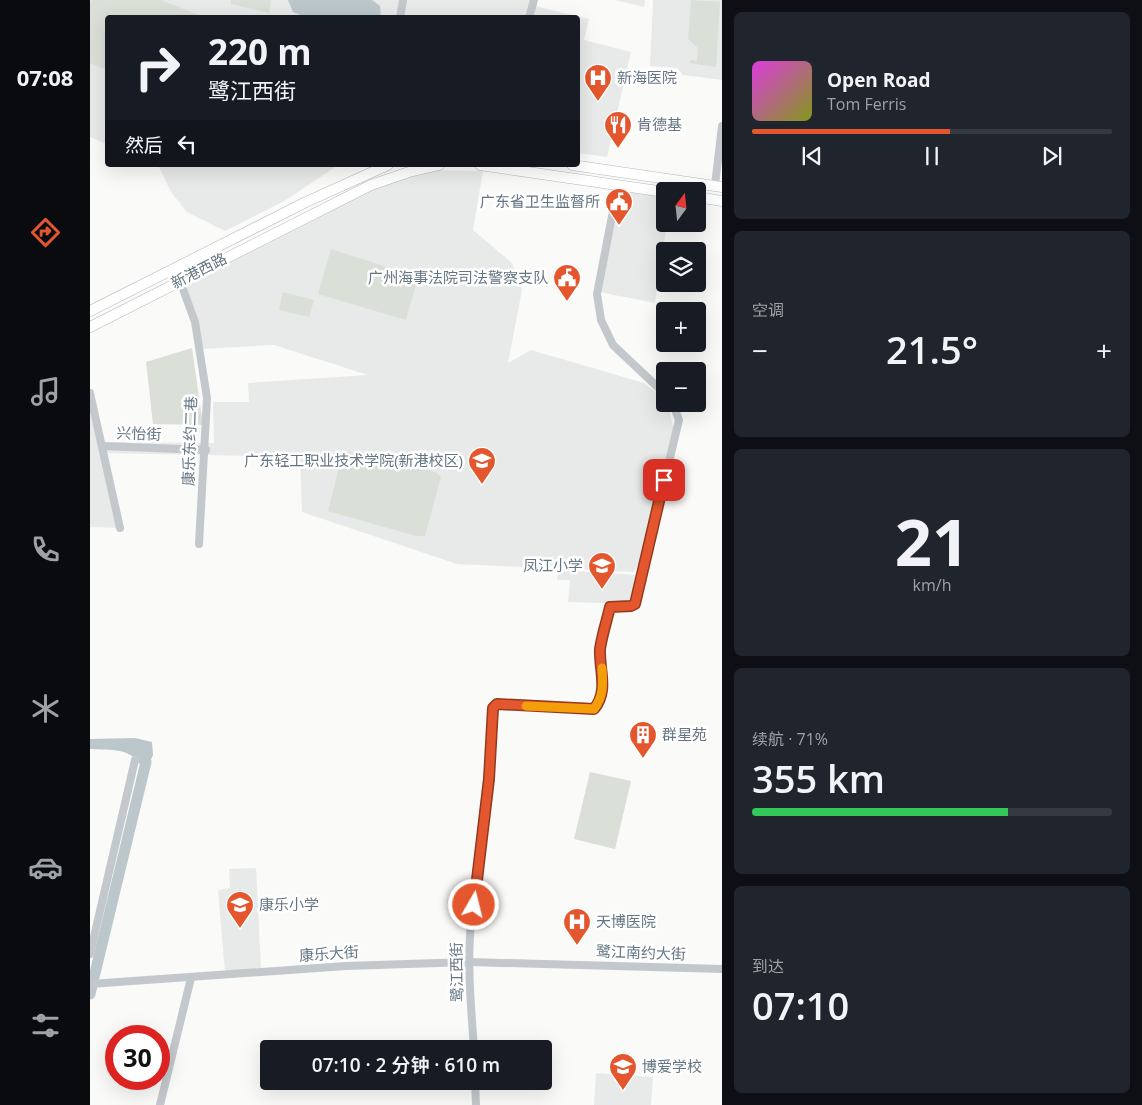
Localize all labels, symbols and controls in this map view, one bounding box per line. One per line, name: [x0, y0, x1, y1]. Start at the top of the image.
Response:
text: 220 m: [208, 28, 312, 75]
icon: right: [125, 35, 190, 100]
text: 07:08: [17, 62, 73, 92]
hospital icon: 新海医院: [583, 63, 613, 102]
place label: 新海医院: [617, 67, 677, 87]
text: Open Road: [827, 67, 931, 93]
text: 鹭江西街: [208, 75, 296, 105]
text: Tom Ferris: [827, 93, 906, 115]
restaurant icon: 肯德基: [603, 110, 633, 149]
place label: 肯德基: [637, 114, 682, 134]
icon: left: [173, 130, 201, 158]
text: 然后: [125, 132, 163, 158]
icon: previous: [798, 142, 826, 170]
icon: pause: [918, 142, 946, 170]
icon: next: [1038, 142, 1066, 170]
north arrow: [656, 182, 706, 232]
map controls: [656, 182, 706, 412]
public building icon: 广东省卫生监督所: [604, 187, 634, 226]
place label: 广东省卫生监督所: [480, 191, 600, 211]
icon: directions: [28, 215, 63, 250]
button: layers: [656, 242, 706, 292]
street label: 新港西路: [167, 248, 230, 293]
public building icon: 广州海事法院司法警察支队: [552, 263, 582, 302]
place label: 广州海事法院司法警察支队: [368, 267, 548, 287]
text: 空调: [752, 299, 784, 321]
button: +: [656, 302, 706, 352]
text: 21.5°: [886, 323, 978, 375]
text: −: [752, 331, 768, 369]
text: +: [1096, 331, 1112, 369]
button: −: [656, 362, 706, 412]
icon: music: [28, 374, 63, 409]
street label: 康乐东约二巷: [177, 396, 201, 486]
street label: 兴怡街: [116, 422, 162, 444]
school or university icon: 广东轻工职业技术学院(新港校区): [467, 446, 497, 485]
place label: 广东轻工职业技术学院(新港校区): [244, 450, 463, 470]
pin: [643, 459, 685, 501]
icon: arrive: [650, 466, 678, 494]
text: 21: [895, 497, 969, 585]
icon: phone: [28, 532, 63, 567]
school or university icon: 凤江小学: [587, 551, 617, 590]
place label: 凤江小学: [523, 555, 583, 575]
text: km/h: [913, 574, 951, 596]
icon: climate: [28, 691, 63, 726]
building icon: 群星苑: [628, 720, 658, 759]
place label: 群星苑: [662, 724, 707, 744]
text: 续航 · 71%: [752, 728, 828, 750]
text: 355 km: [752, 752, 885, 804]
icon: car: [28, 850, 63, 885]
position arrow: [447, 878, 499, 930]
school or university icon: 康乐小学: [225, 890, 255, 929]
place label: 康乐小学: [259, 894, 319, 914]
hospital icon: 天博医院: [562, 907, 592, 946]
place label: 天博医院: [596, 911, 656, 931]
street label: 鹭江南约大街: [596, 940, 686, 964]
street label: 康乐大街: [298, 941, 360, 965]
street label: 鹭江西街: [445, 942, 467, 1002]
text: 到达: [752, 955, 784, 977]
text: 07:10: [752, 979, 849, 1031]
icon: filters: [28, 1008, 63, 1043]
speed limit sign: 30: [105, 1025, 170, 1090]
text: 07:10 · 2 分钟 · 610 m: [312, 1052, 500, 1078]
school or university icon: 博爱学校: [608, 1052, 638, 1091]
place label: 博爱学校: [642, 1056, 702, 1076]

